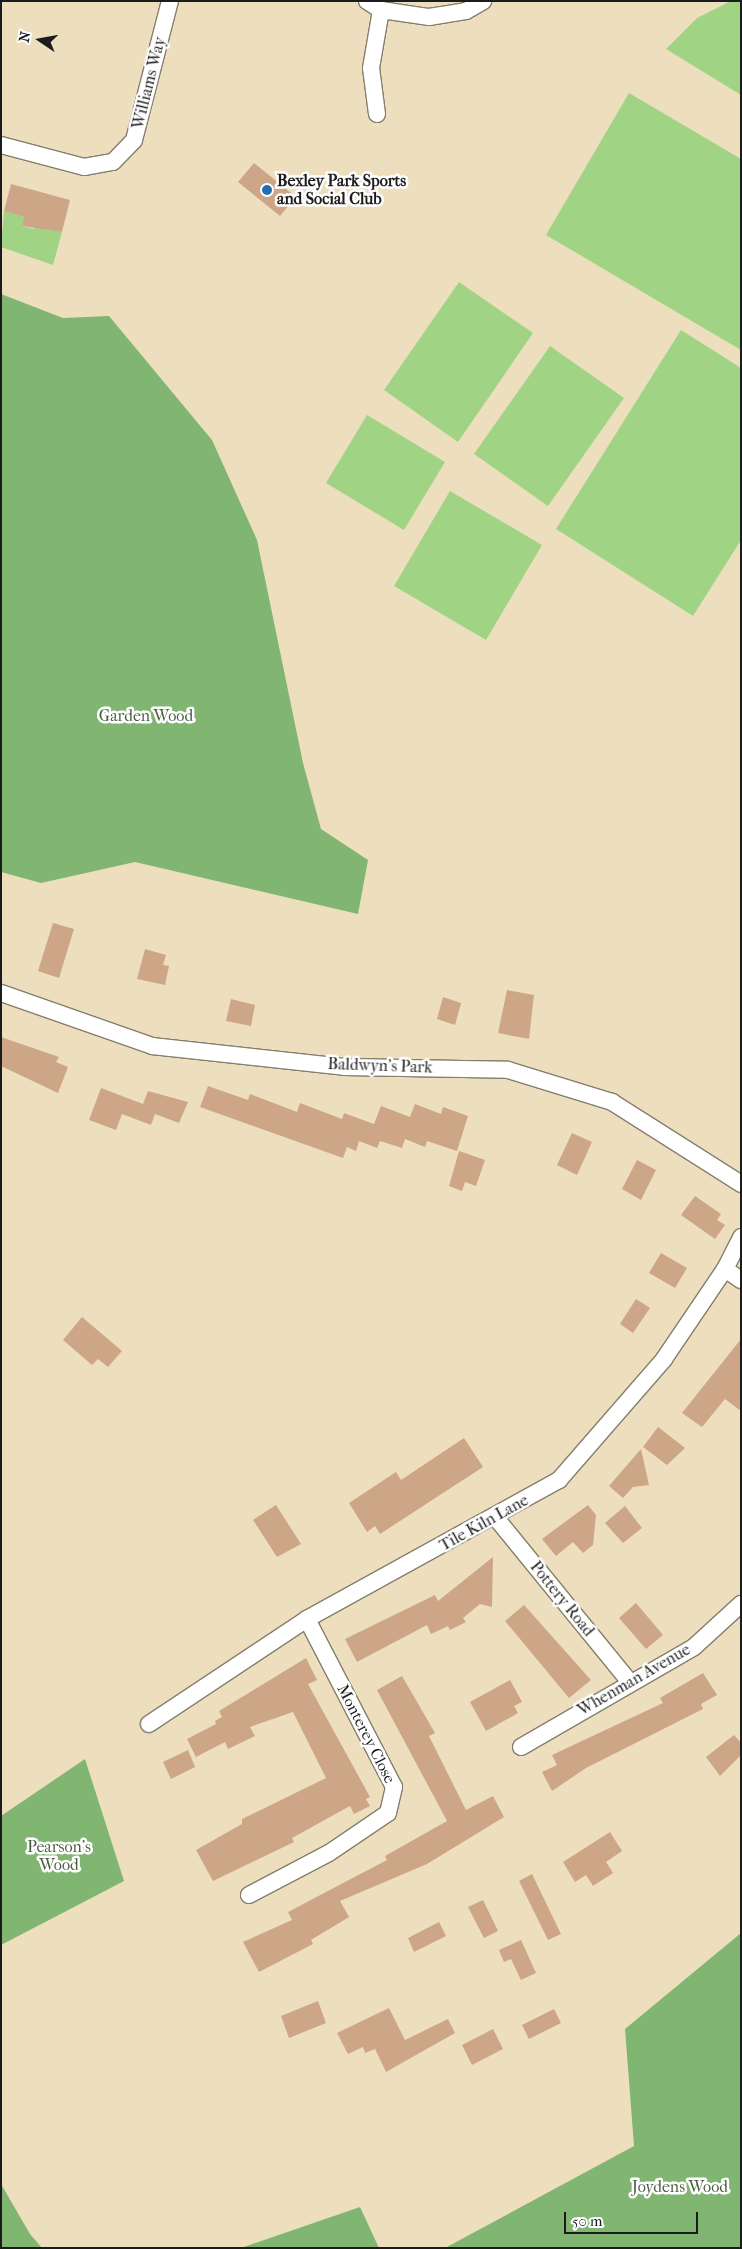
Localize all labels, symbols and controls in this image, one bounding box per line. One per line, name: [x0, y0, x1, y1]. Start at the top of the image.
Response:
north arrow: [15, 15, 65, 65]
text: N: [15, 30, 34, 44]
street label: Williams Way: [128, 35, 170, 131]
place label: Bexley Park Sports and Social Club: [277, 171, 406, 209]
marker: Bexley Park Sports and Social Club: [261, 184, 273, 196]
park label: Garden Wood: [99, 706, 193, 726]
street label: Baldwyn's Park: [327, 1055, 433, 1077]
street label: Tile Kiln Lane: [436, 1491, 532, 1555]
street label: Pottery Road: [526, 1558, 598, 1640]
street label: Whenman Avenue: [574, 1640, 694, 1720]
street label: Monterey Close: [333, 1681, 399, 1787]
park label: Pearson's Wood: [27, 1837, 91, 1875]
park label: Joydens Wood: [632, 2177, 728, 2197]
scale bar: [567, 2202, 701, 2234]
text: 50 m: [572, 2212, 602, 2230]

